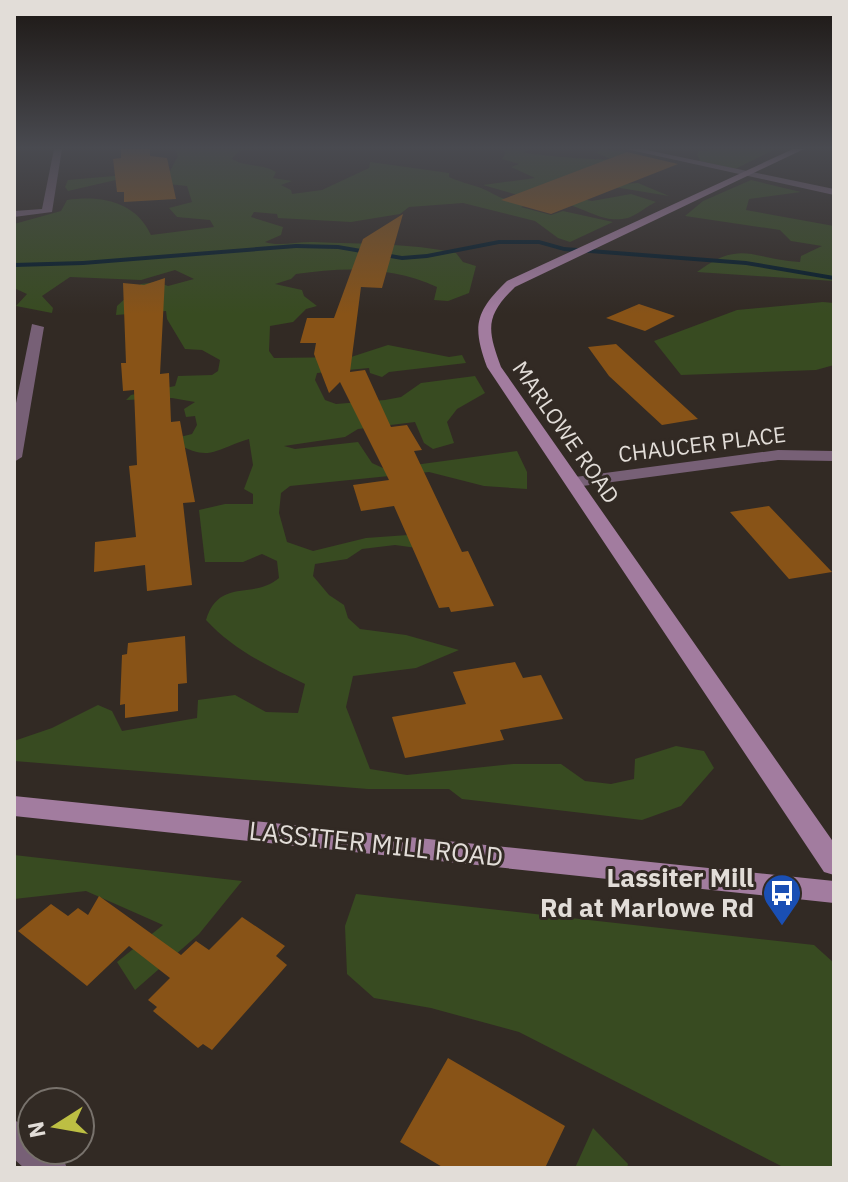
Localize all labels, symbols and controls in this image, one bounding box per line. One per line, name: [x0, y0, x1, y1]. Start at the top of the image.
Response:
street label: MARLOWE ROAD: [506, 355, 626, 509]
street label: CHAUCER PLACE: [616, 419, 787, 468]
street label: LASSITER MILL ROAD: [247, 813, 505, 873]
place label: Lassiter Mill Rd at Marlowe Rd: [540, 860, 754, 924]
bus stop icon: Lassiter Mill Rd at Marlowe Rd: [761, 872, 803, 927]
north arrow: [16, 1086, 96, 1166]
text: N: [20, 1119, 52, 1141]

